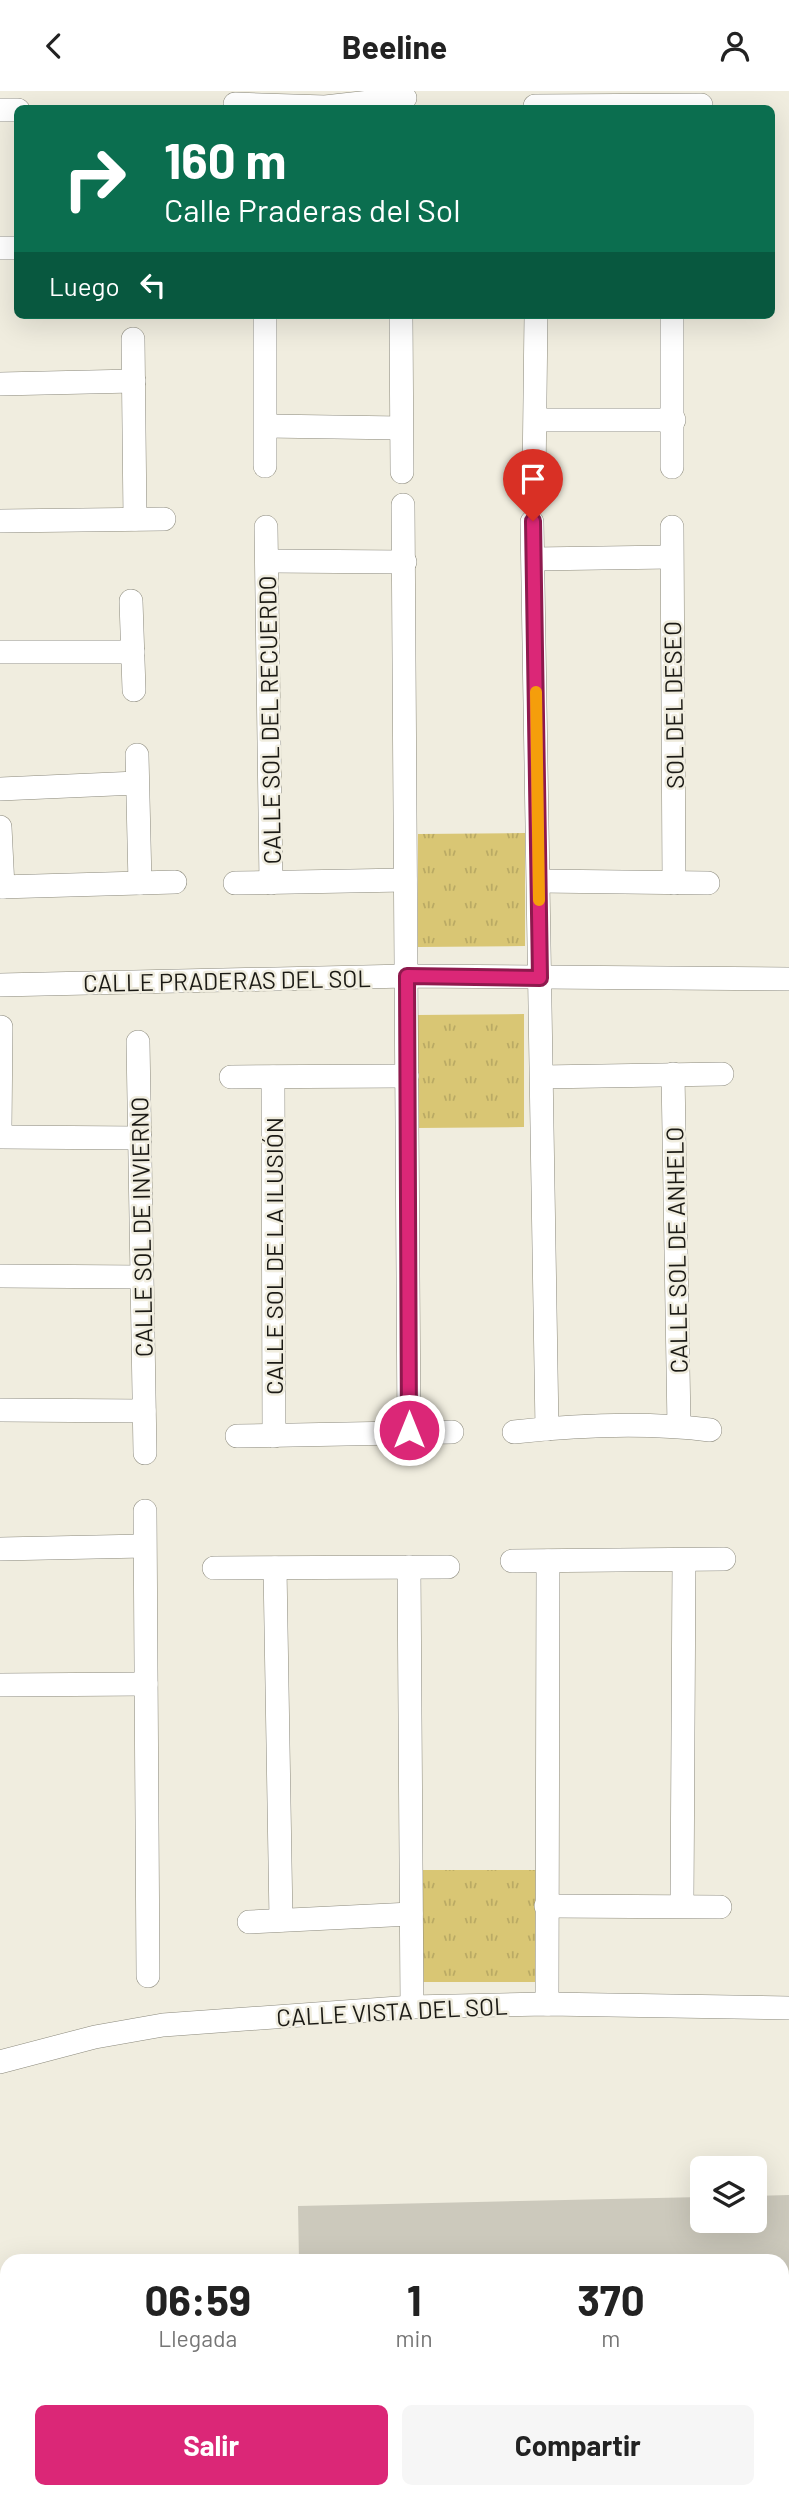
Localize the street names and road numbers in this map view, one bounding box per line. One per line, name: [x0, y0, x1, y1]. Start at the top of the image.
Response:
street label: CALLE SOL DEL RECUERDO: [252, 575, 286, 865]
street label: SOL DEL DESEO: [657, 621, 689, 789]
street label: CALLE PRADERAS DEL SOL: [83, 963, 371, 997]
street label: CALLE SOL DE INVIERNO: [124, 1097, 158, 1357]
street label: CALLE SOL DE LA ILUSIÓN: [259, 1117, 288, 1395]
street label: CALLE SOL DE ANHELO: [659, 1126, 693, 1374]
street label: CALLE VISTA DEL SOL: [276, 1990, 508, 2032]

